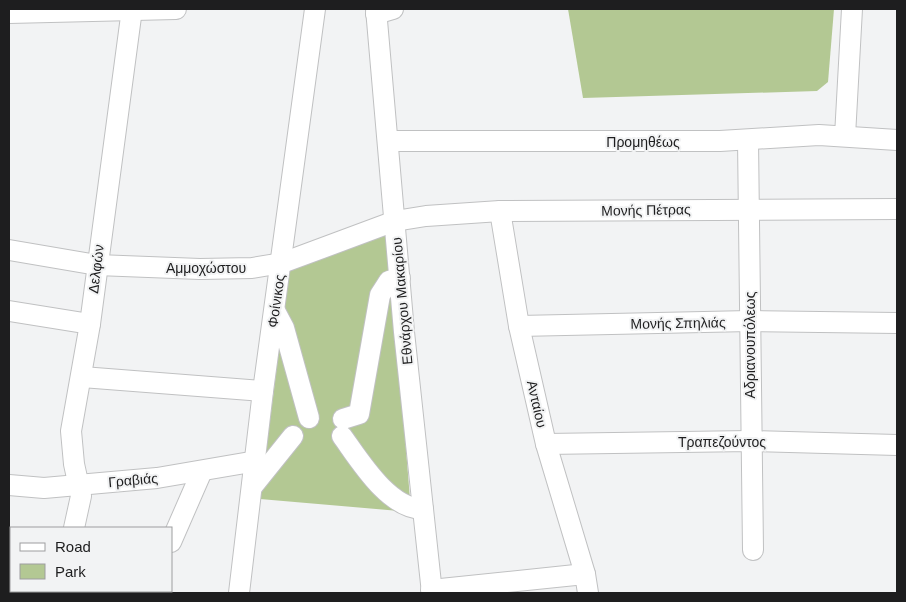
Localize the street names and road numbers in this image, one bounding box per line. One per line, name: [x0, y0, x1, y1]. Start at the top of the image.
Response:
street label: Προμηθέως: [606, 134, 680, 150]
street label: Μονής Πέτρας: [601, 201, 691, 219]
street label: Εθνάρχου Μακαρίου: [388, 237, 416, 365]
street label: Δελφών: [85, 244, 107, 294]
street label: Αμμοχώστου: [166, 260, 246, 276]
street label: Φοίνικος: [264, 273, 288, 329]
street label: Αδριανουπόλεως: [742, 291, 758, 398]
street label: Μονής Σπηλιάς: [630, 314, 726, 332]
street label: Ανταίου: [524, 379, 550, 429]
street label: Τραπεζούντος: [678, 434, 766, 450]
street label: Γραβιάς: [108, 470, 159, 490]

